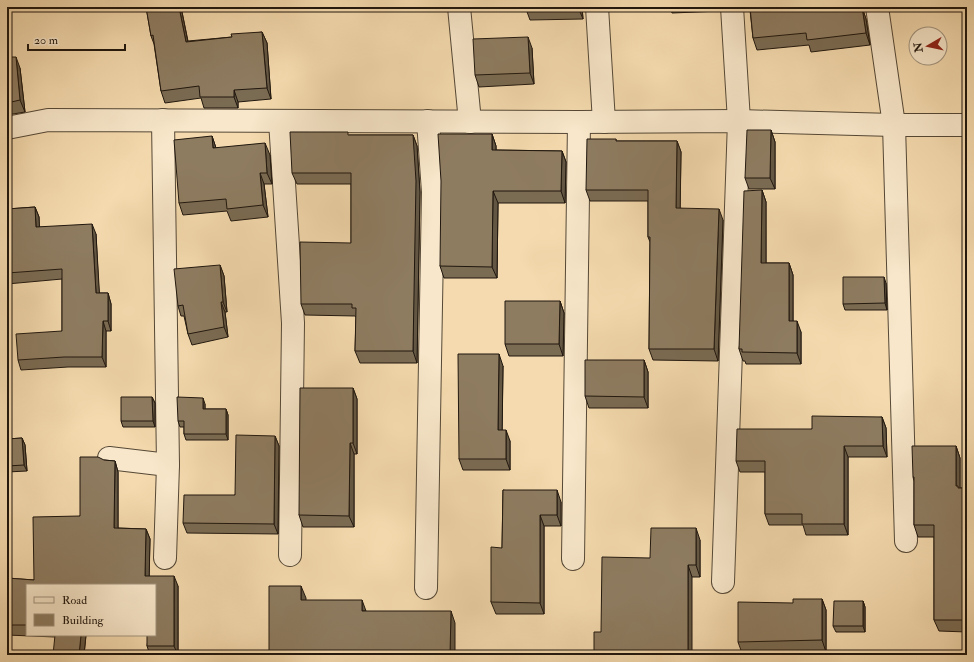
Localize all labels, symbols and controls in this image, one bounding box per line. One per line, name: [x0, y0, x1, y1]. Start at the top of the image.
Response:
scale bar: [28, 26, 125, 52]
north arrow: [908, 26, 948, 66]
text: 20 m: [34, 33, 59, 48]
text: N: [911, 40, 926, 54]
legend: [26, 584, 156, 636]
text: Road: [62, 593, 87, 608]
text: Building: [62, 613, 105, 628]

